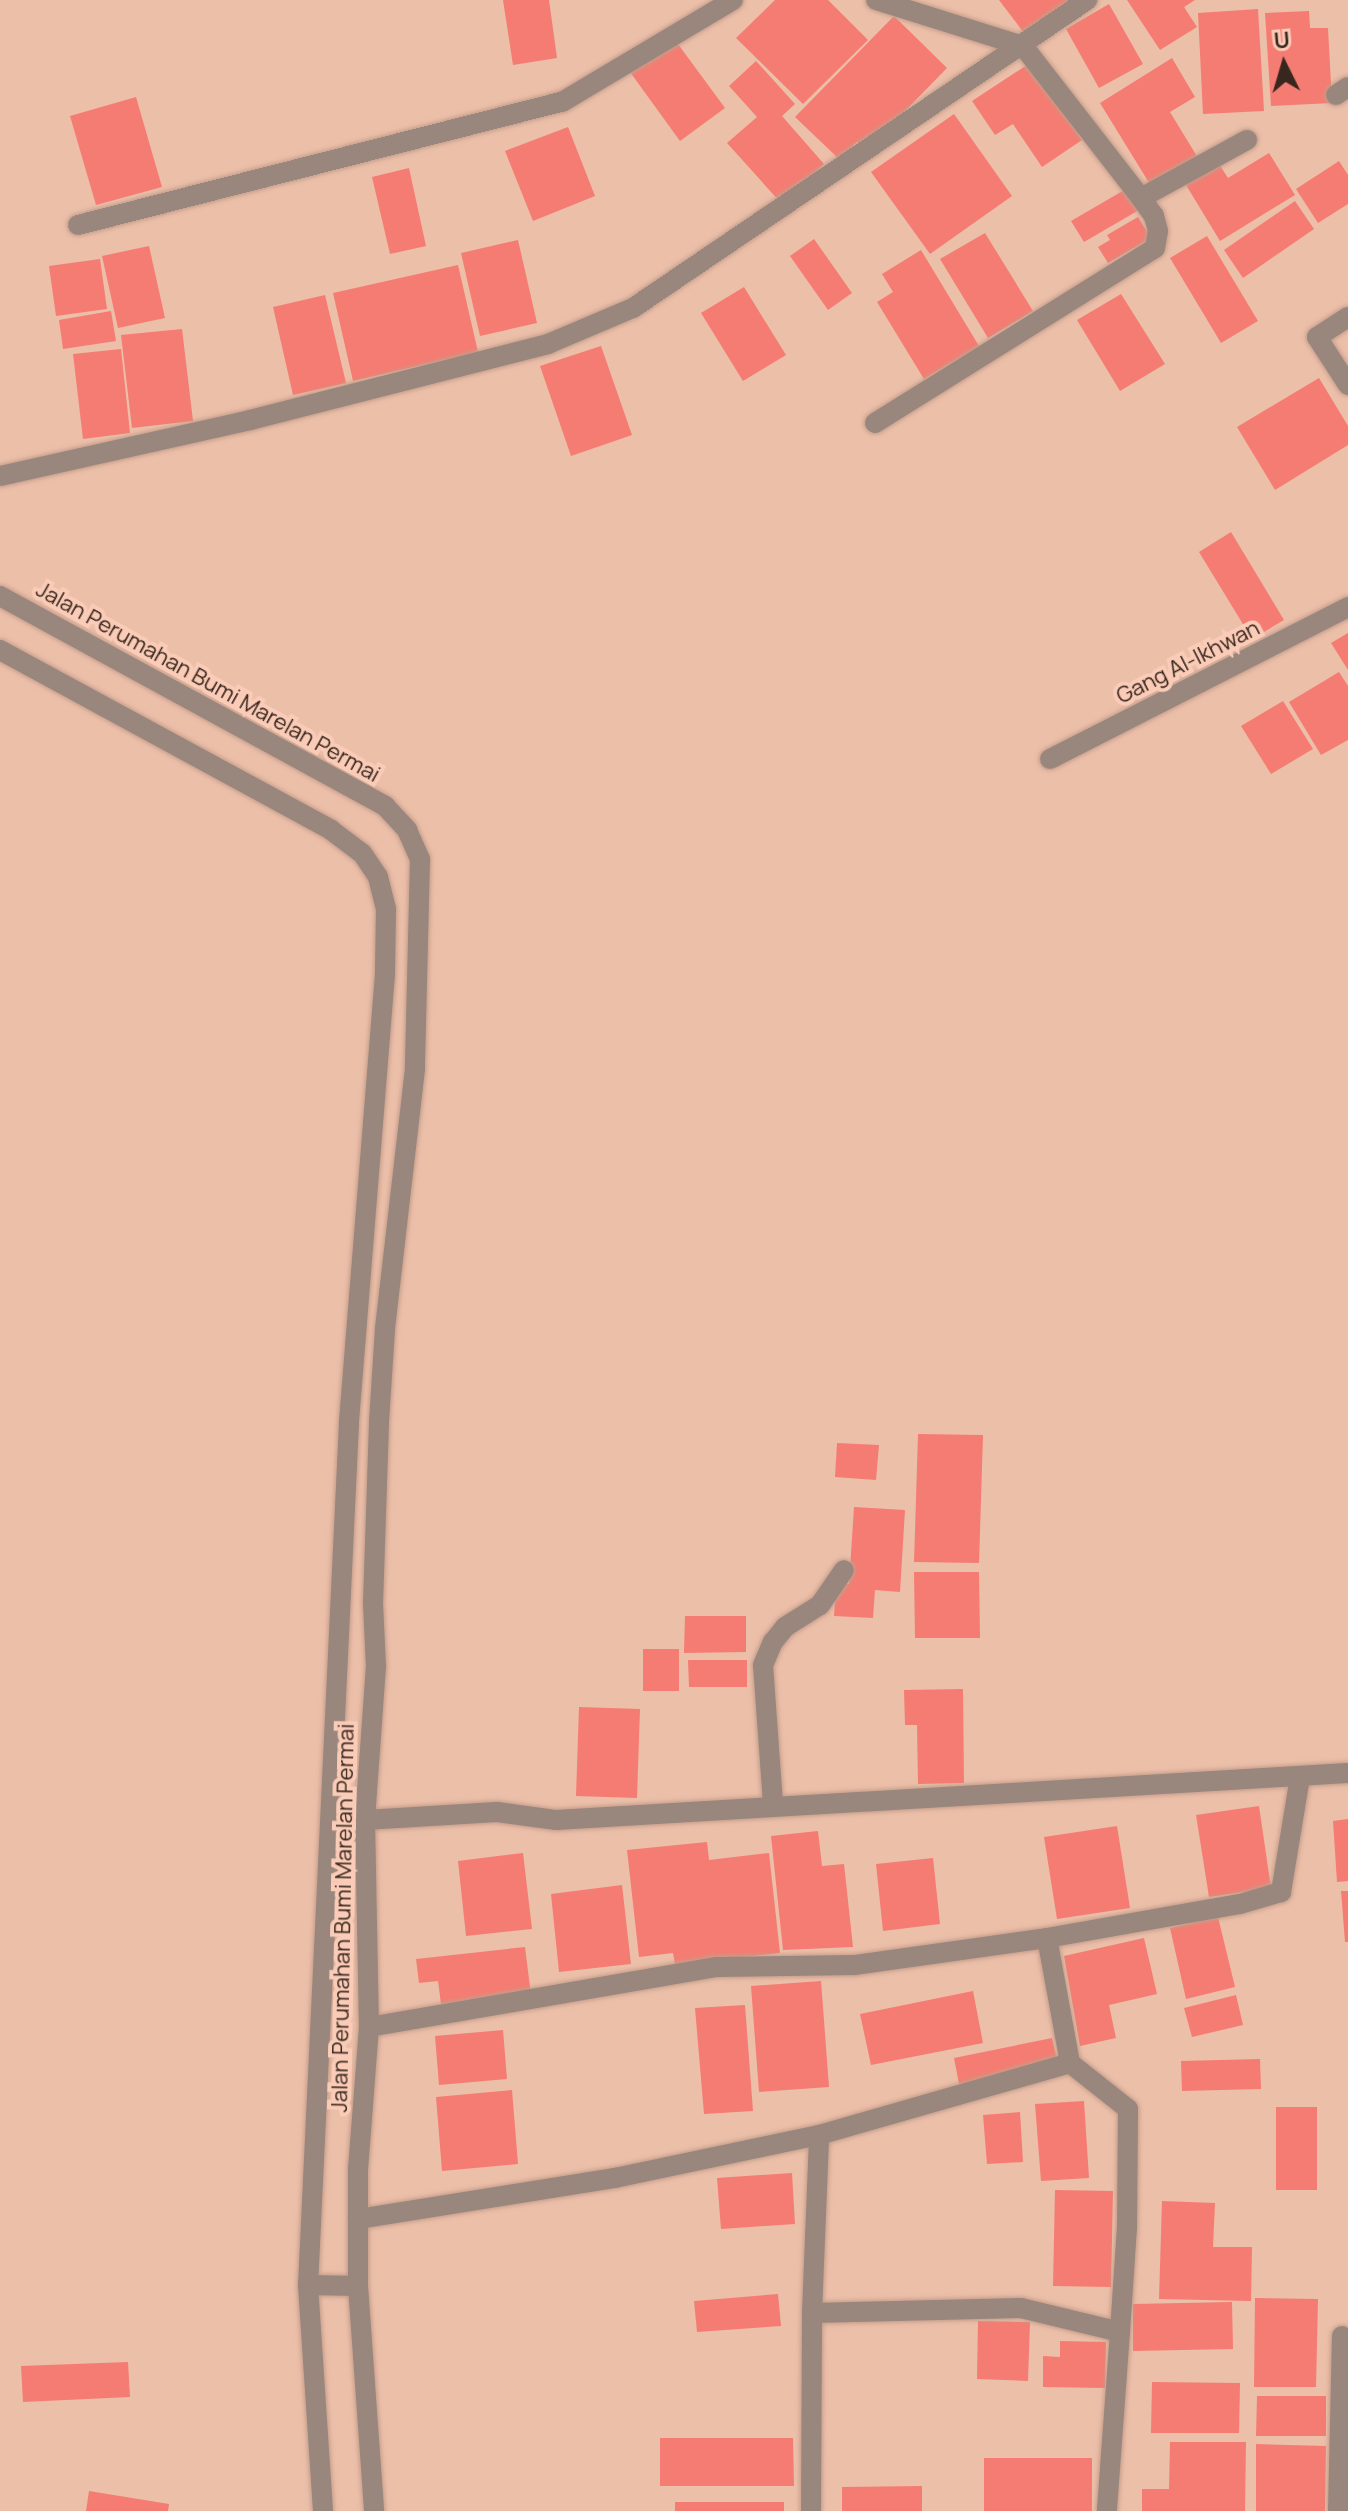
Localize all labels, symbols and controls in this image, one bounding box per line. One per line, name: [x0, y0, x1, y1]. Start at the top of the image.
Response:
north arrow: [1244, 24, 1324, 104]
text: U: [1273, 24, 1291, 56]
street label: Jalan Perumahan Bumi Marelan Permai: [32, 576, 384, 788]
street label: Gang Al-Ikhwan: [1112, 615, 1264, 709]
street label: Jalan Perumahan Bumi Marelan Permai: [326, 1723, 360, 2113]

